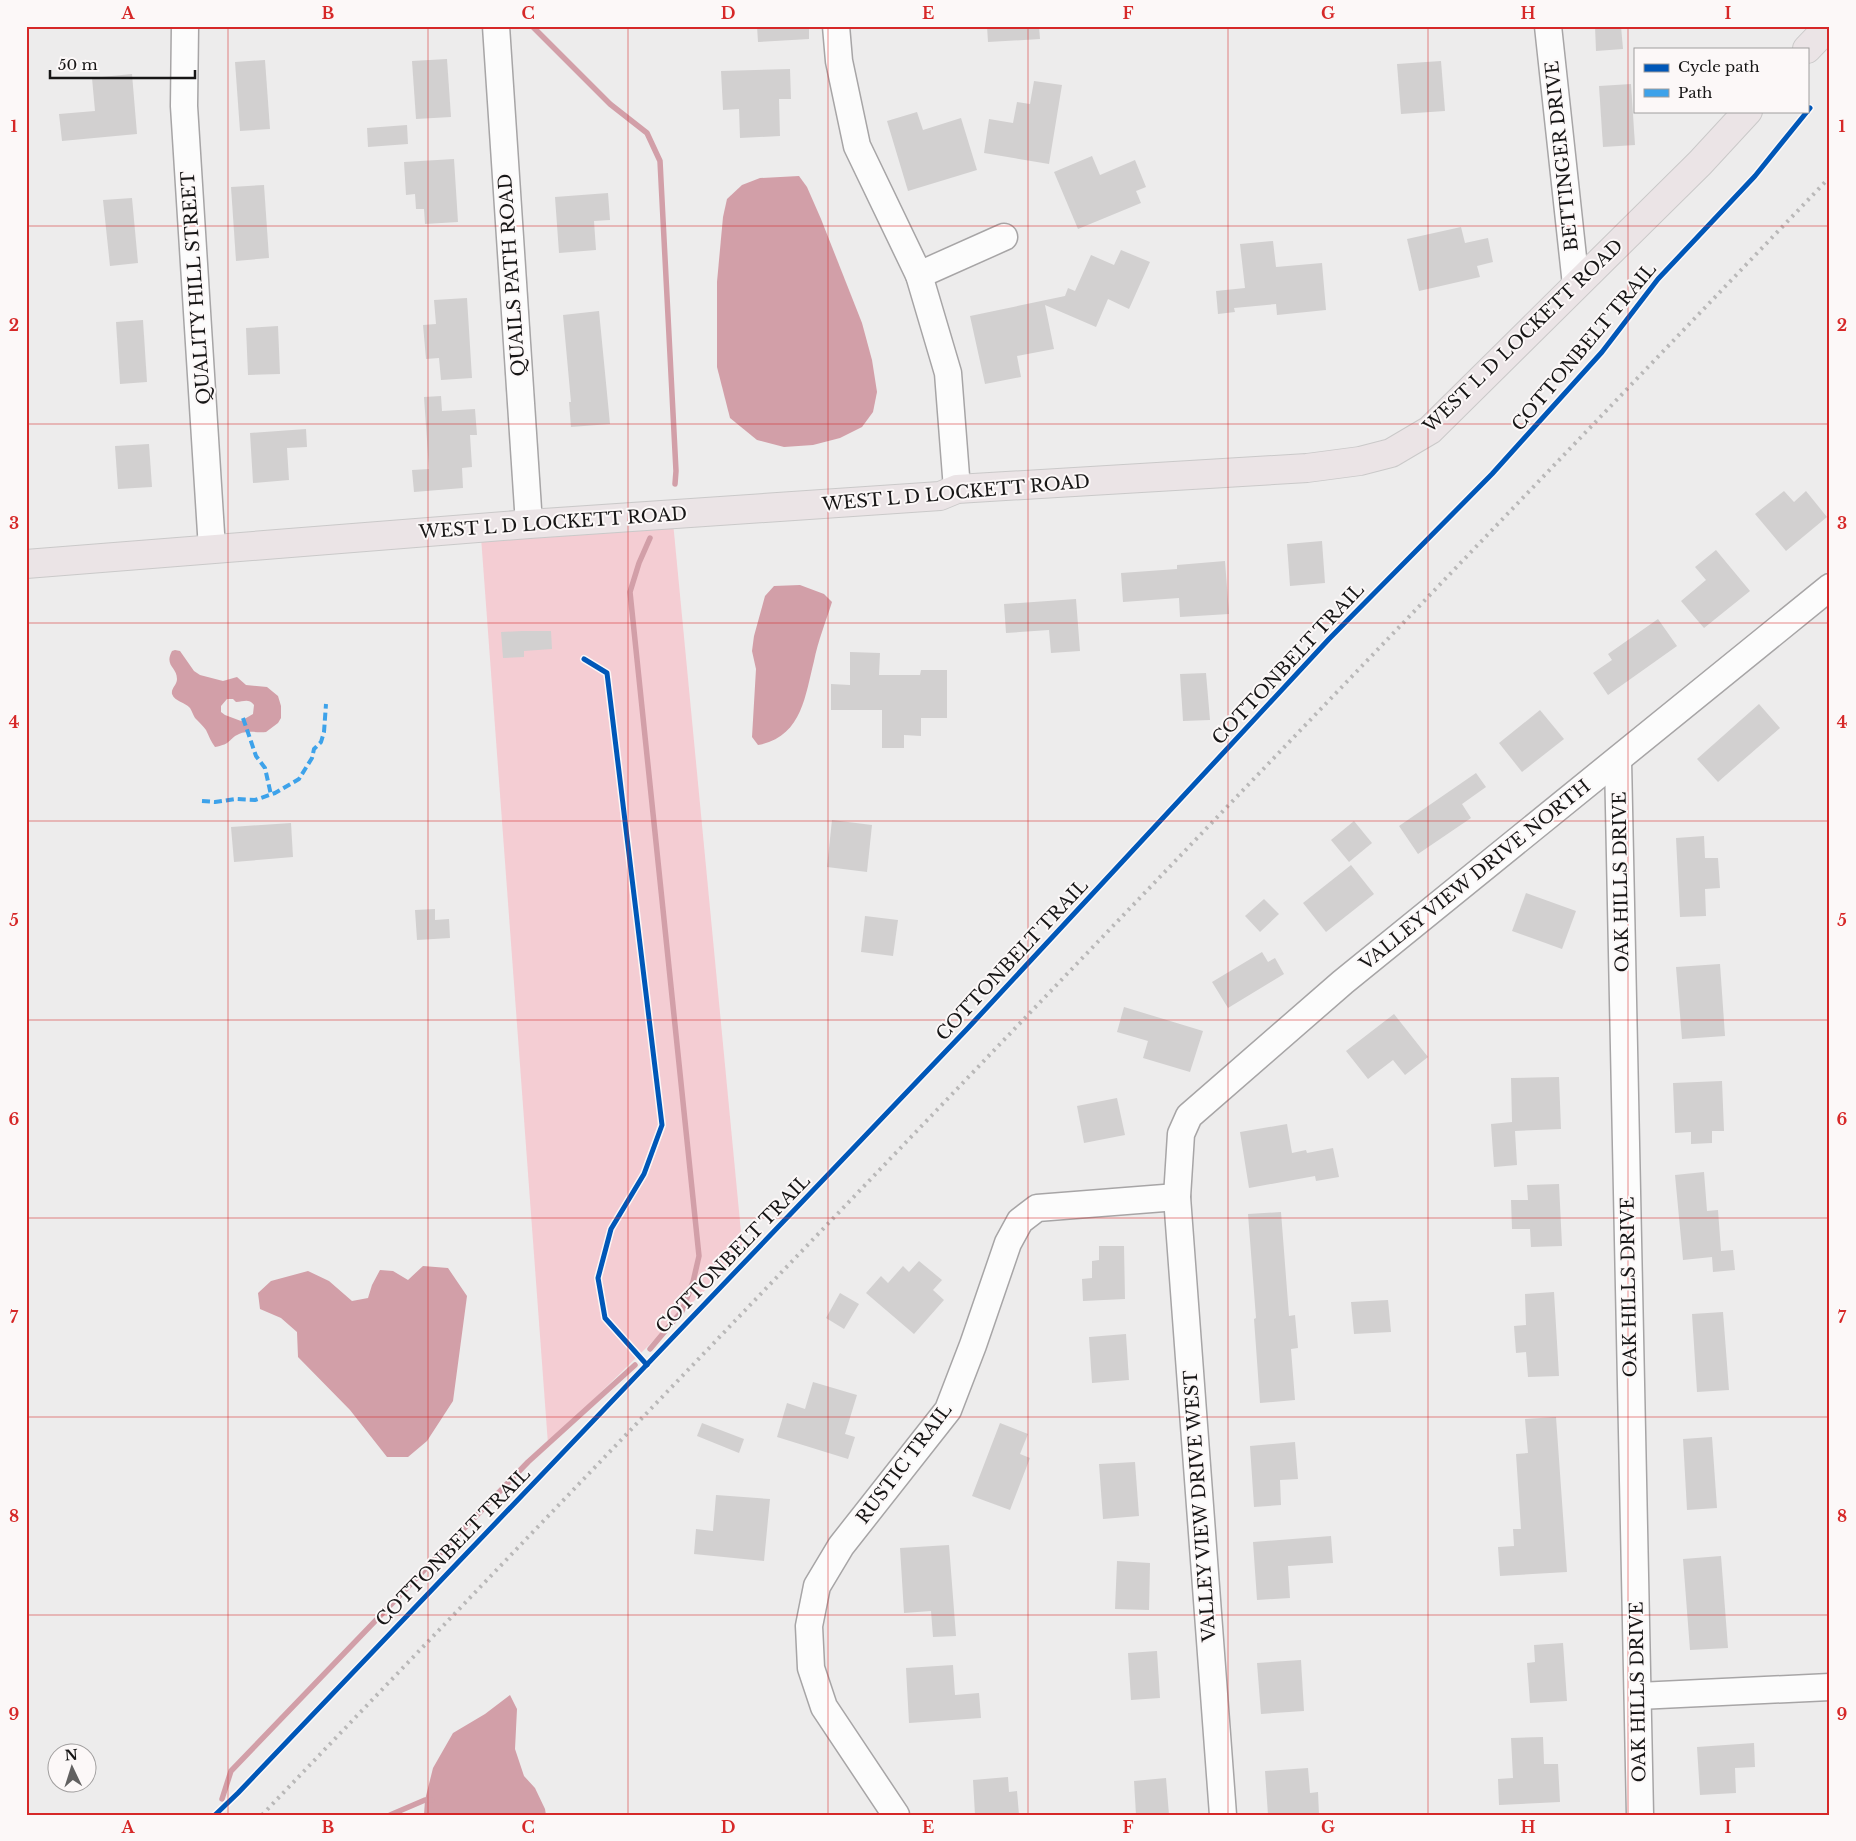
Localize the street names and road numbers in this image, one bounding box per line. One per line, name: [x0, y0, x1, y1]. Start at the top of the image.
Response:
street label: BETTINGER DRIVE: [1541, 60, 1583, 252]
street label: QUALITY HILL STREET: [177, 170, 215, 405]
street label: QUAILS PATH ROAD: [494, 173, 530, 377]
street label: WEST L D LOCKETT ROAD: [1418, 235, 1627, 438]
street label: COTTONBELT TRAIL: [1507, 259, 1661, 435]
street label: WEST L D LOCKETT ROAD: [820, 470, 1091, 516]
street label: WEST L D LOCKETT ROAD: [417, 503, 688, 543]
street label: COTTONBELT TRAIL: [1207, 579, 1369, 749]
street label: VALLEY VIEW DRIVE NORTH: [1354, 775, 1595, 976]
street label: OAK HILLS DRIVE: [1608, 791, 1634, 973]
street label: COTTONBELT TRAIL: [931, 875, 1093, 1045]
street label: COTTONBELT TRAIL: [651, 1170, 815, 1338]
street label: OAK HILLS DRIVE: [1616, 1196, 1642, 1378]
street label: VALLEY VIEW DRIVE WEST: [1179, 1369, 1221, 1644]
street label: RUSTIC TRAIL: [852, 1400, 956, 1528]
street label: COTTONBELT TRAIL: [371, 1463, 535, 1631]
street label: OAK HILLS DRIVE: [1625, 1601, 1651, 1783]

